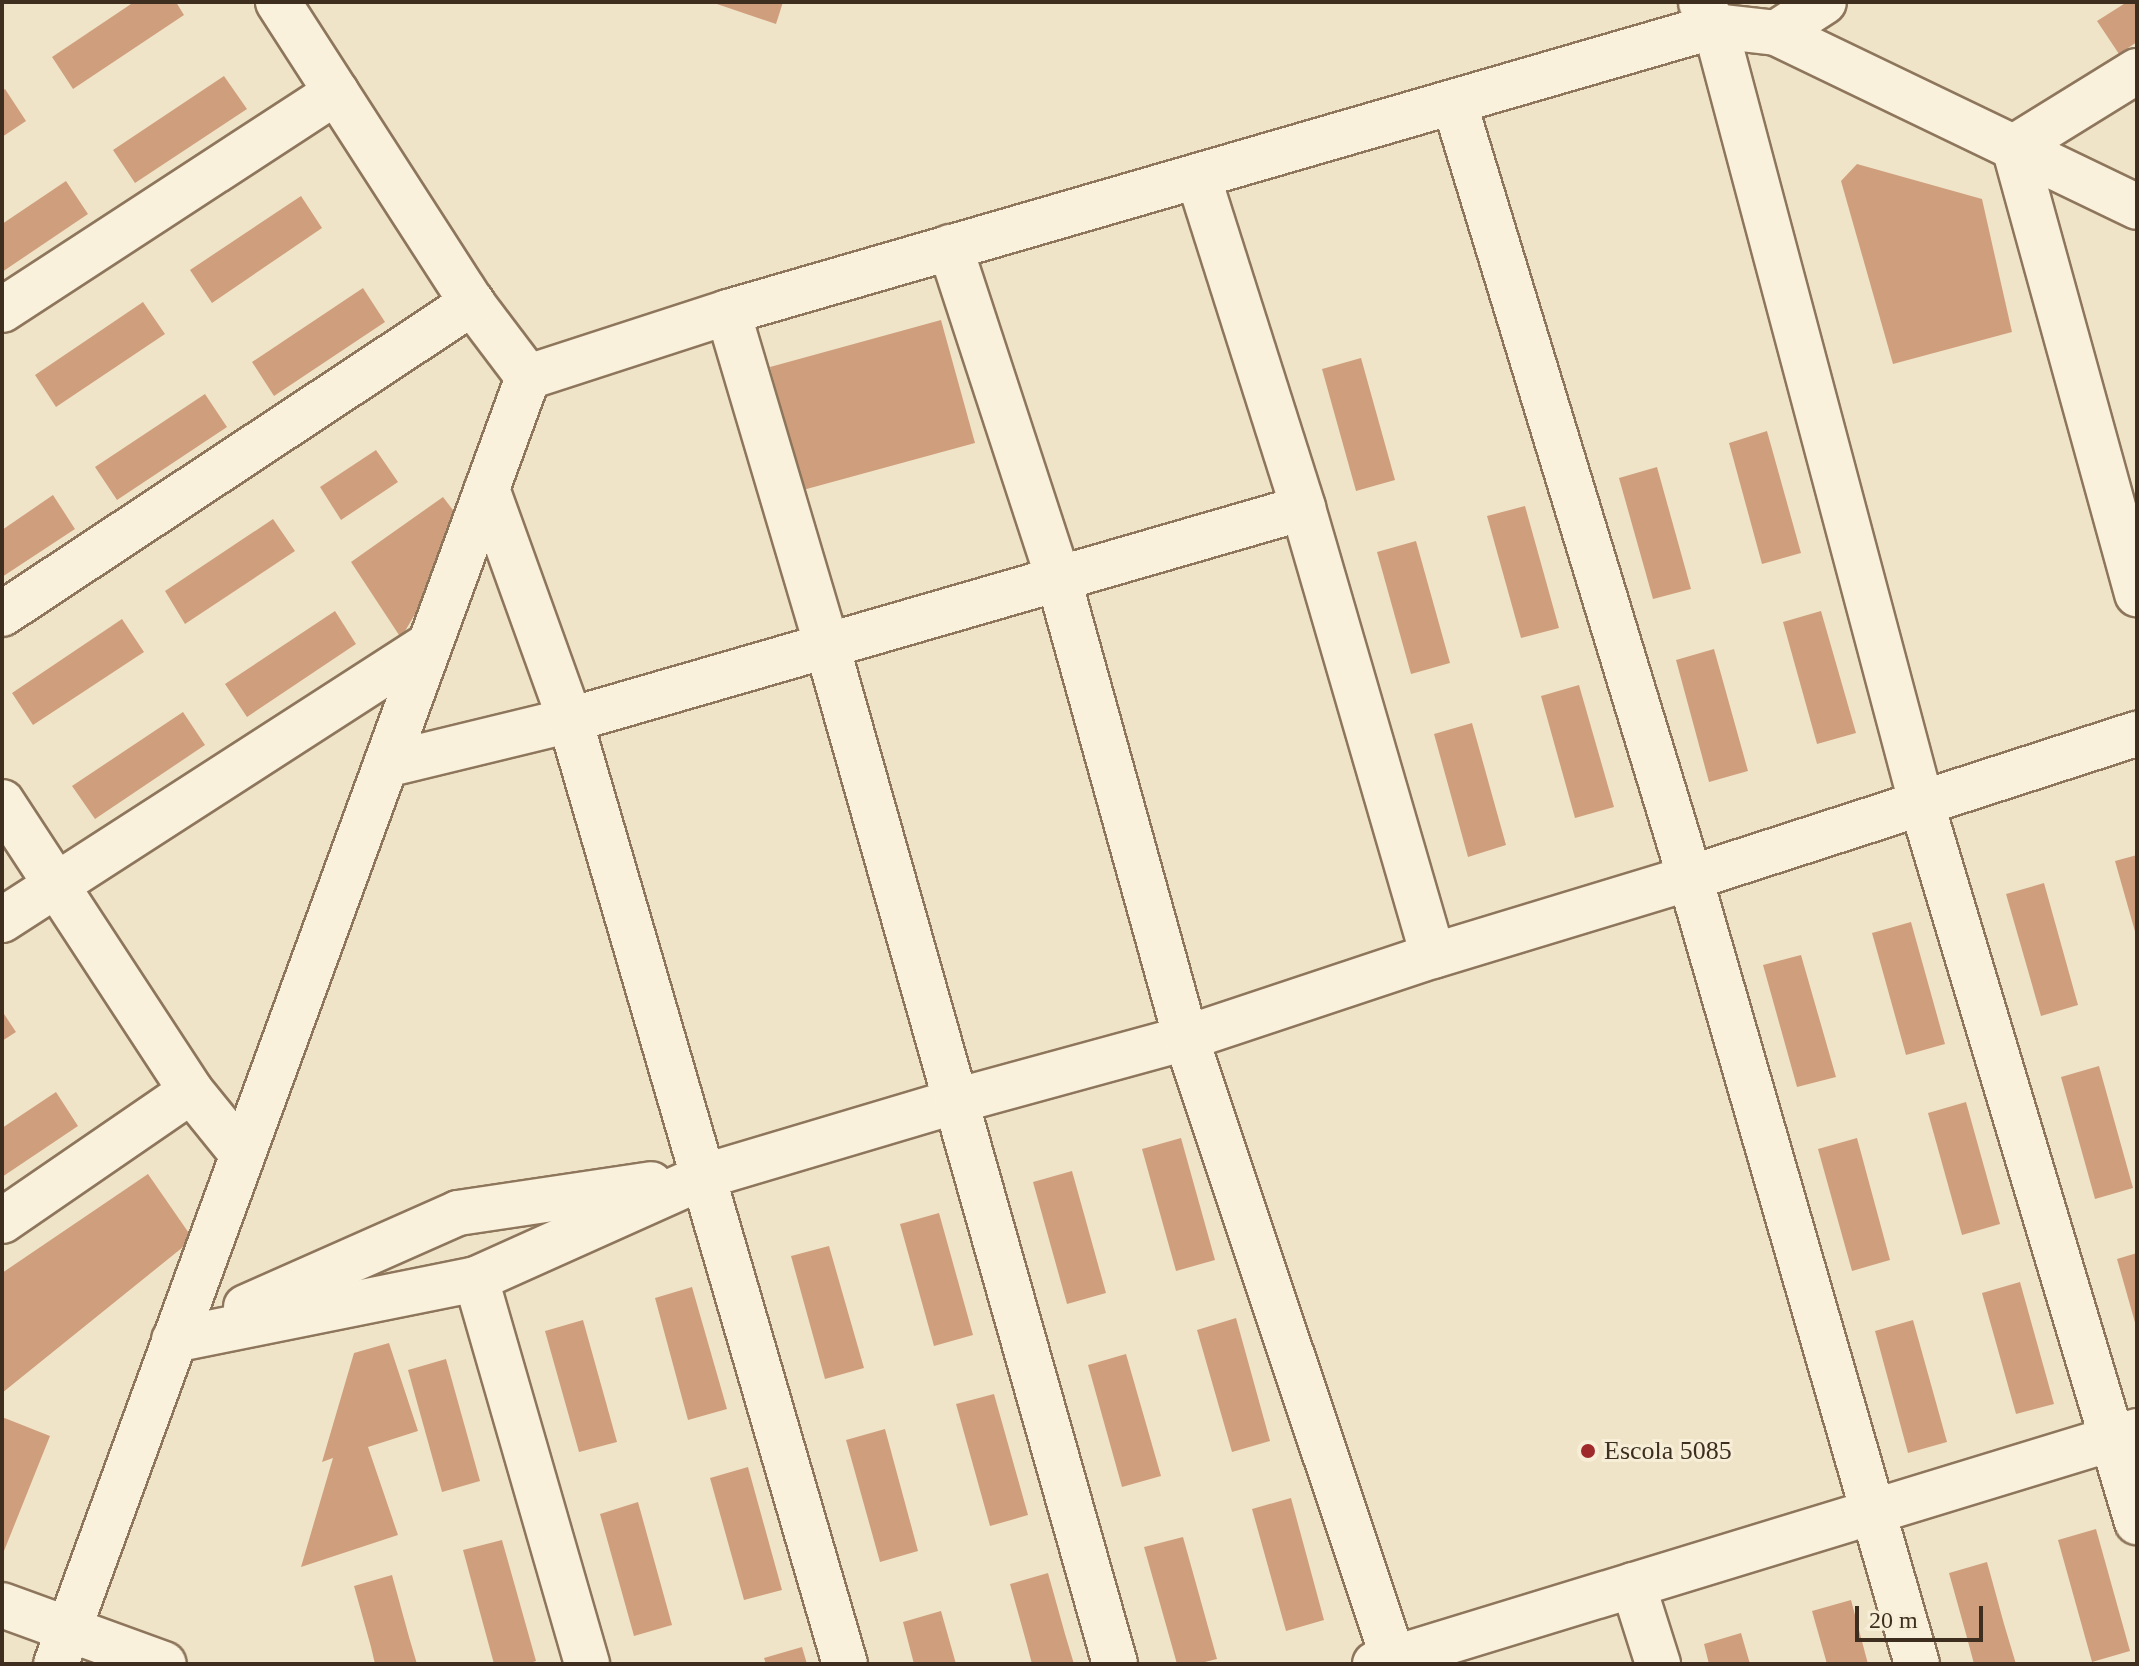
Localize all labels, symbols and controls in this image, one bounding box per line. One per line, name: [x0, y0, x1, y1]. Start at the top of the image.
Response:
place label: Escola 5085: [1604, 1435, 1732, 1467]
marker: Escola 5085: [1579, 1442, 1597, 1460]
scale bar: [1859, 1590, 1987, 1640]
text: 20 m: [1869, 1607, 1918, 1633]

